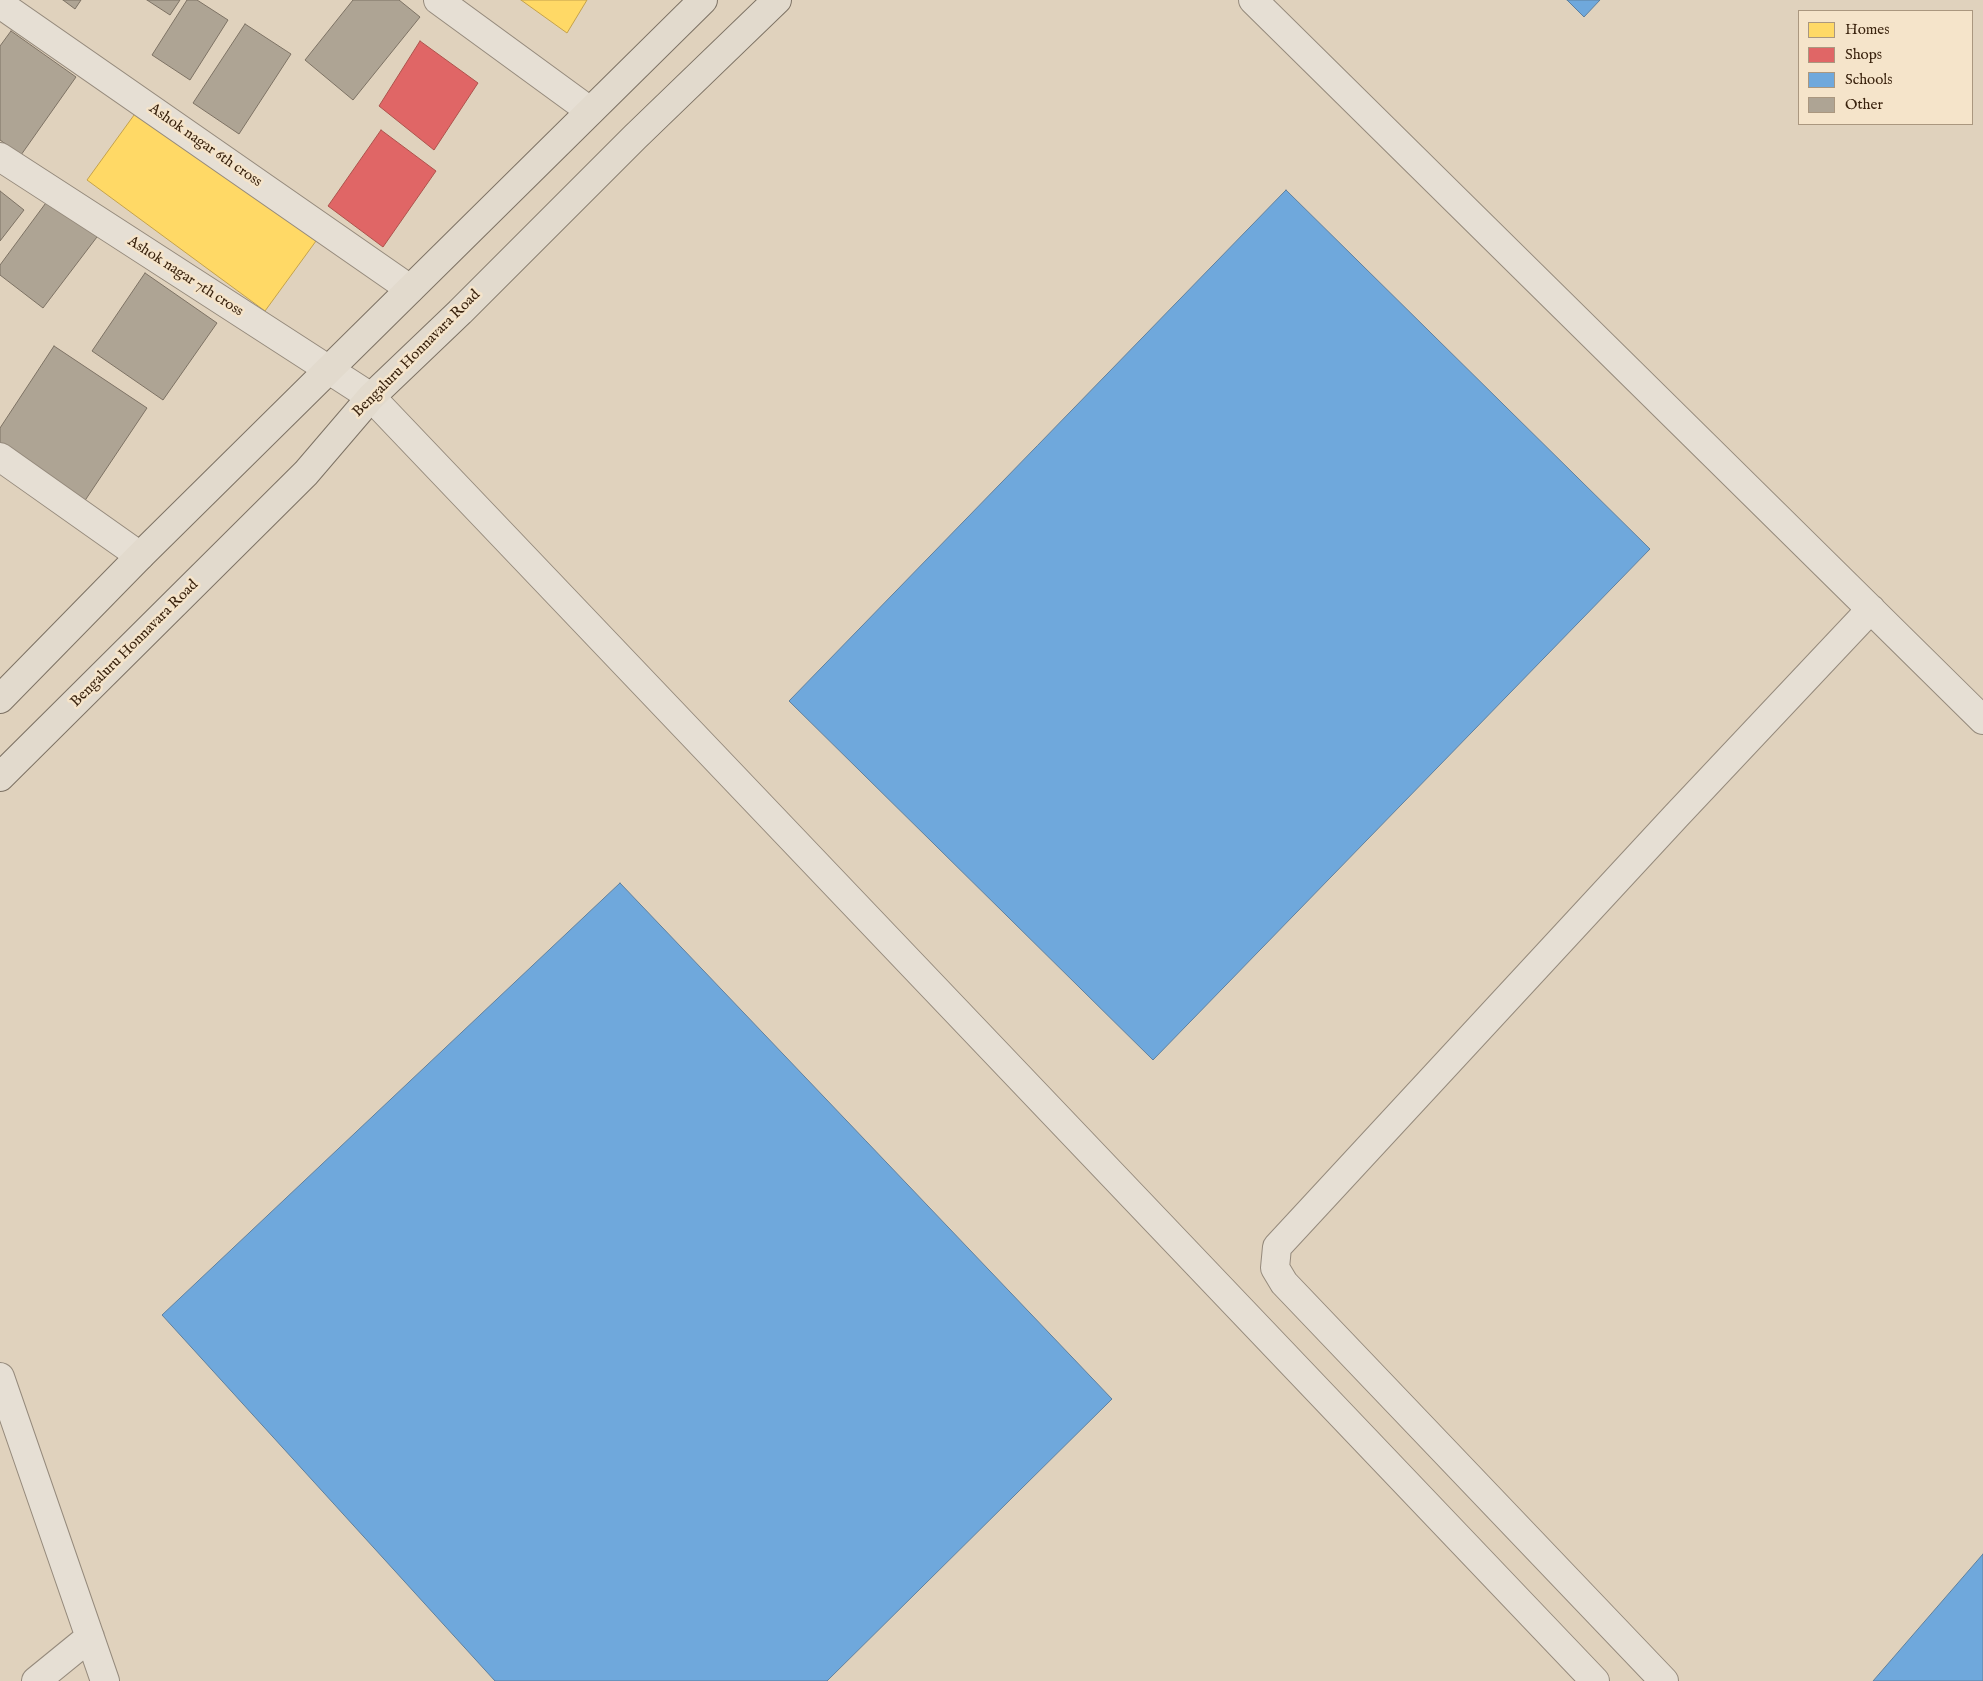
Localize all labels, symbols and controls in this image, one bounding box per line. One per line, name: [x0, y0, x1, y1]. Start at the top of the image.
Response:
legend: [1798, 10, 1973, 125]
text: Homes: [1845, 20, 1889, 39]
text: Shops: [1845, 45, 1882, 64]
text: Schools: [1845, 70, 1893, 89]
text: Other: [1845, 95, 1883, 114]
street label: Ashok nagar 6th cross: [145, 100, 265, 192]
street label: Ashok nagar 7th cross: [124, 233, 246, 321]
street label: Bengaluru Honnavara Road: [349, 286, 485, 422]
street label: Bengaluru Honnavara Road: [67, 576, 203, 712]

